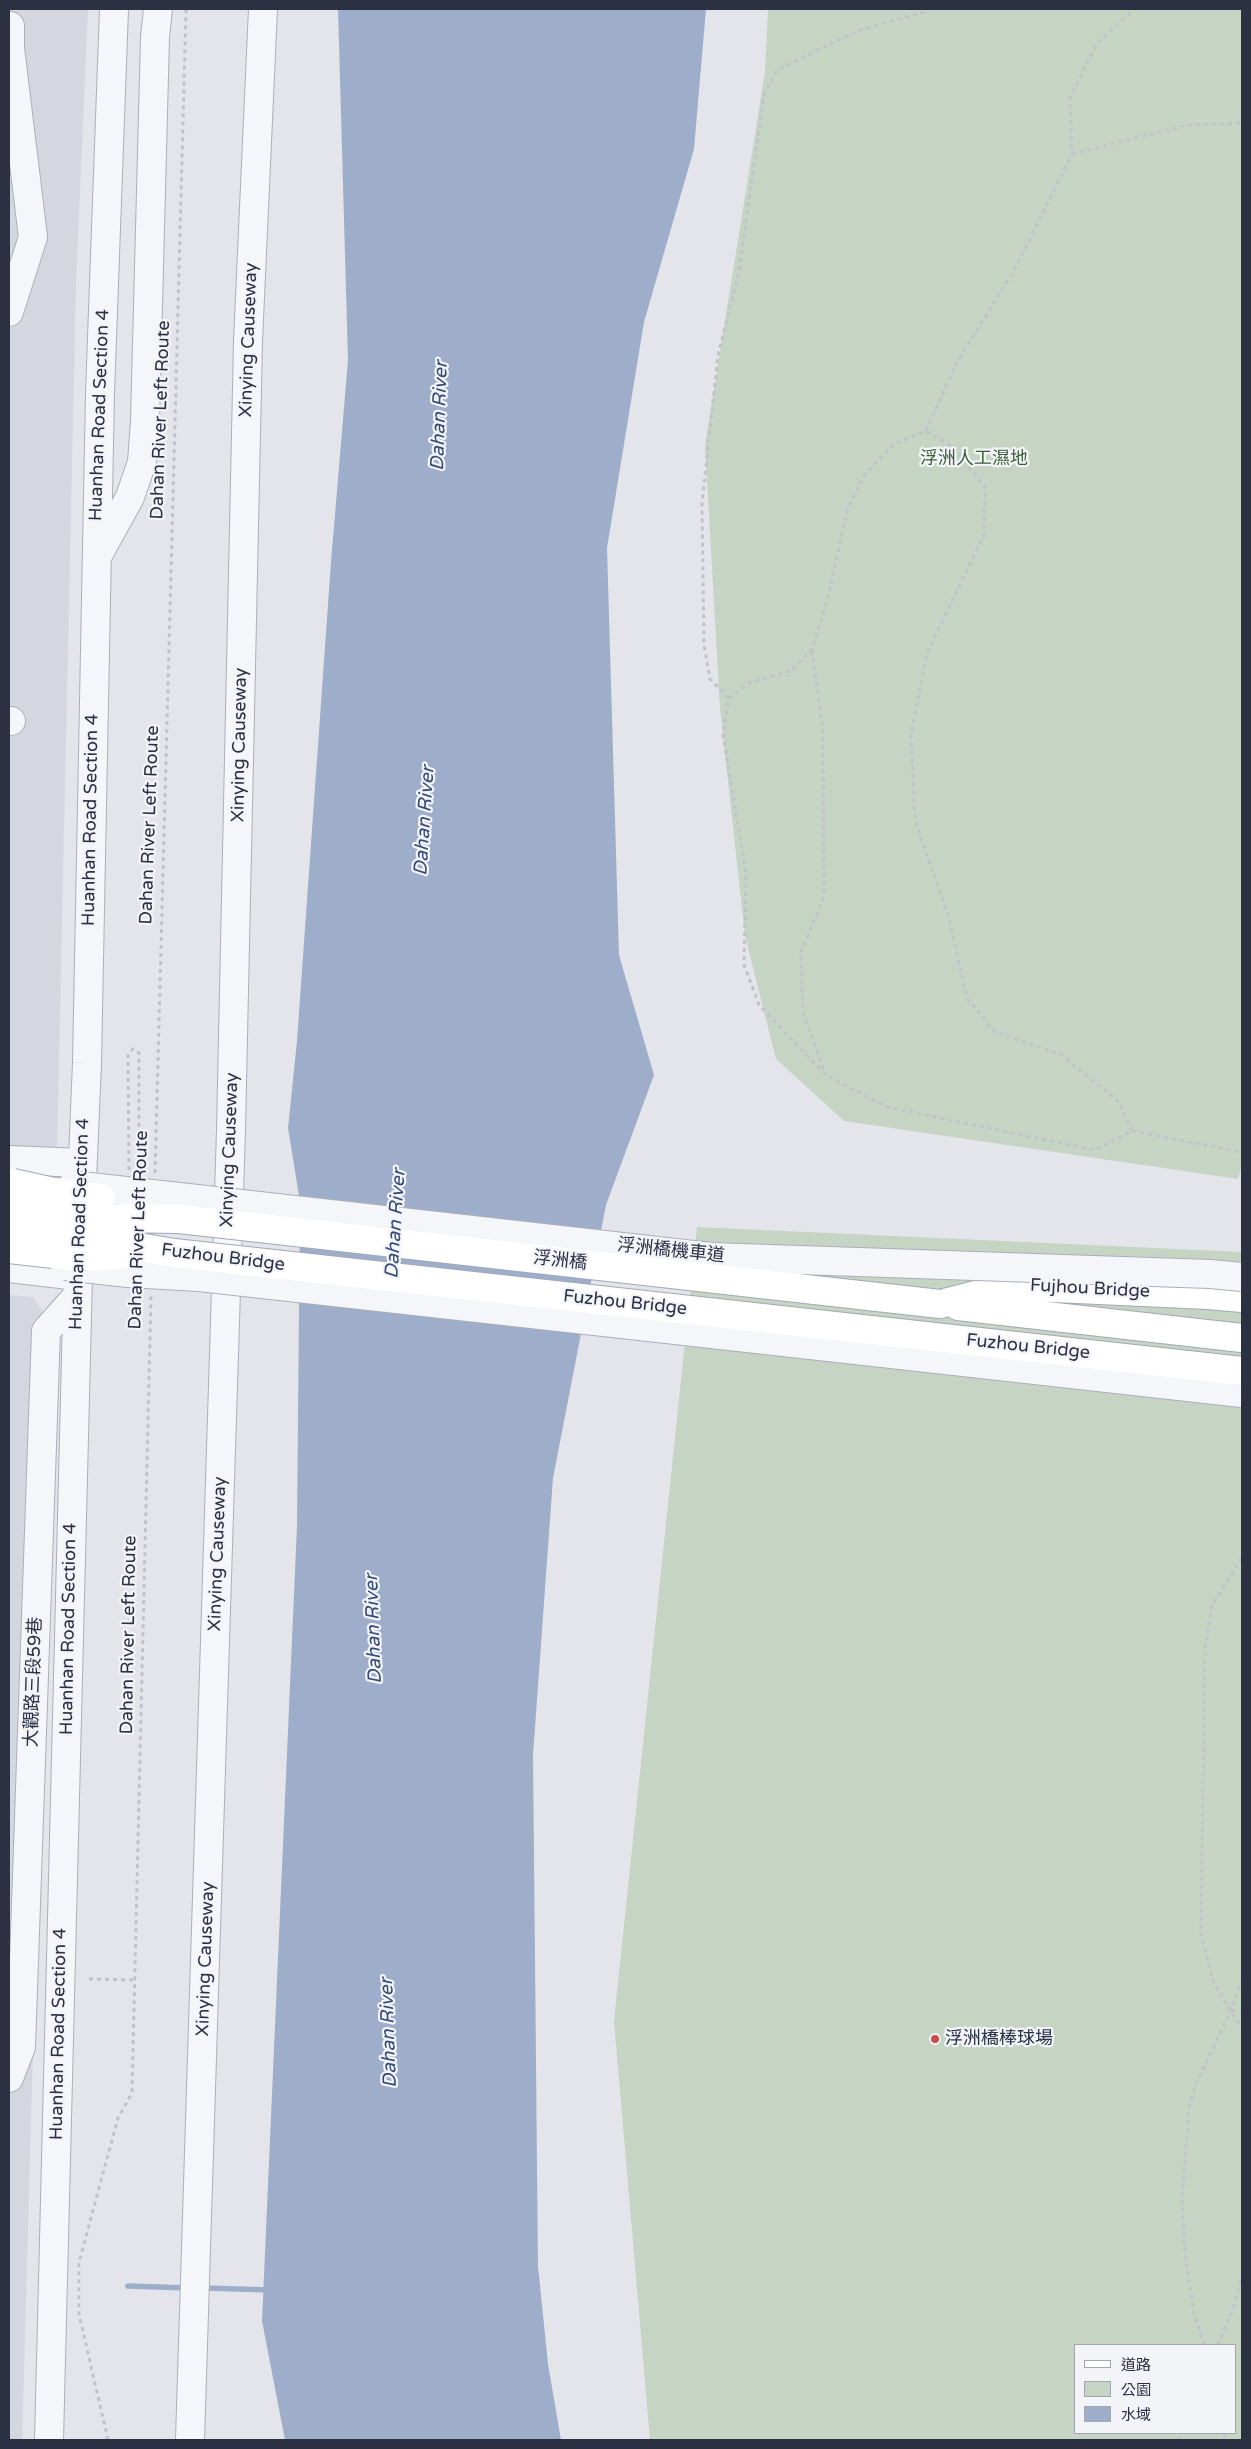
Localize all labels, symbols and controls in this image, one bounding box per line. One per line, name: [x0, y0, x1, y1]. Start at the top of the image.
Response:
street label: Xinying Causeway: [236, 262, 262, 418]
street label: Huanhan Road Section 4: [86, 309, 114, 521]
street label: Dahan River Left Route: [147, 320, 175, 520]
water label: Dahan River: [427, 361, 453, 471]
park label: 浮洲人工濕地: [920, 448, 1028, 470]
street label: Xinying Causeway: [228, 668, 252, 822]
street label: Huanhan Road Section 4: [78, 714, 104, 926]
street label: Dahan River Left Route: [136, 725, 164, 925]
water label: Dahan River: [410, 765, 440, 877]
street label: Xinying Causeway: [217, 1072, 243, 1228]
street label: Huanhan Road Section 4: [66, 1118, 94, 1330]
street label: Dahan River Left Route: [125, 1130, 153, 1330]
water label: Dahan River: [381, 1168, 411, 1280]
street label: 浮洲橋機車道: [616, 1235, 726, 1267]
street label: Fuzhou Bridge: [160, 1240, 286, 1276]
street label: 浮洲橋: [532, 1247, 588, 1275]
street label: Fujhou Bridge: [1030, 1275, 1150, 1303]
street label: Fuzhou Bridge: [562, 1286, 688, 1320]
street label: Fuzhou Bridge: [965, 1330, 1091, 1364]
street label: Xinying Causeway: [205, 1476, 231, 1632]
street label: Huanhan Road Section 4: [56, 1523, 82, 1735]
street label: Dahan River Left Route: [116, 1535, 142, 1735]
water label: Dahan River: [361, 1574, 387, 1684]
street label: 大觀路三段59巷: [21, 1616, 47, 1748]
street label: Xinying Causeway: [193, 1881, 219, 2037]
street label: Huanhan Road Section 4: [46, 1928, 72, 2140]
water label: Dahan River: [376, 1978, 402, 2088]
place label: 浮洲橋棒球場: [945, 2028, 1053, 2050]
marker: 浮洲橋棒球場: [929, 2033, 941, 2045]
legend: [1074, 2344, 1236, 2434]
text: 道路: [1121, 2356, 1151, 2374]
text: 公園: [1121, 2381, 1151, 2399]
text: 水域: [1121, 2406, 1151, 2424]

